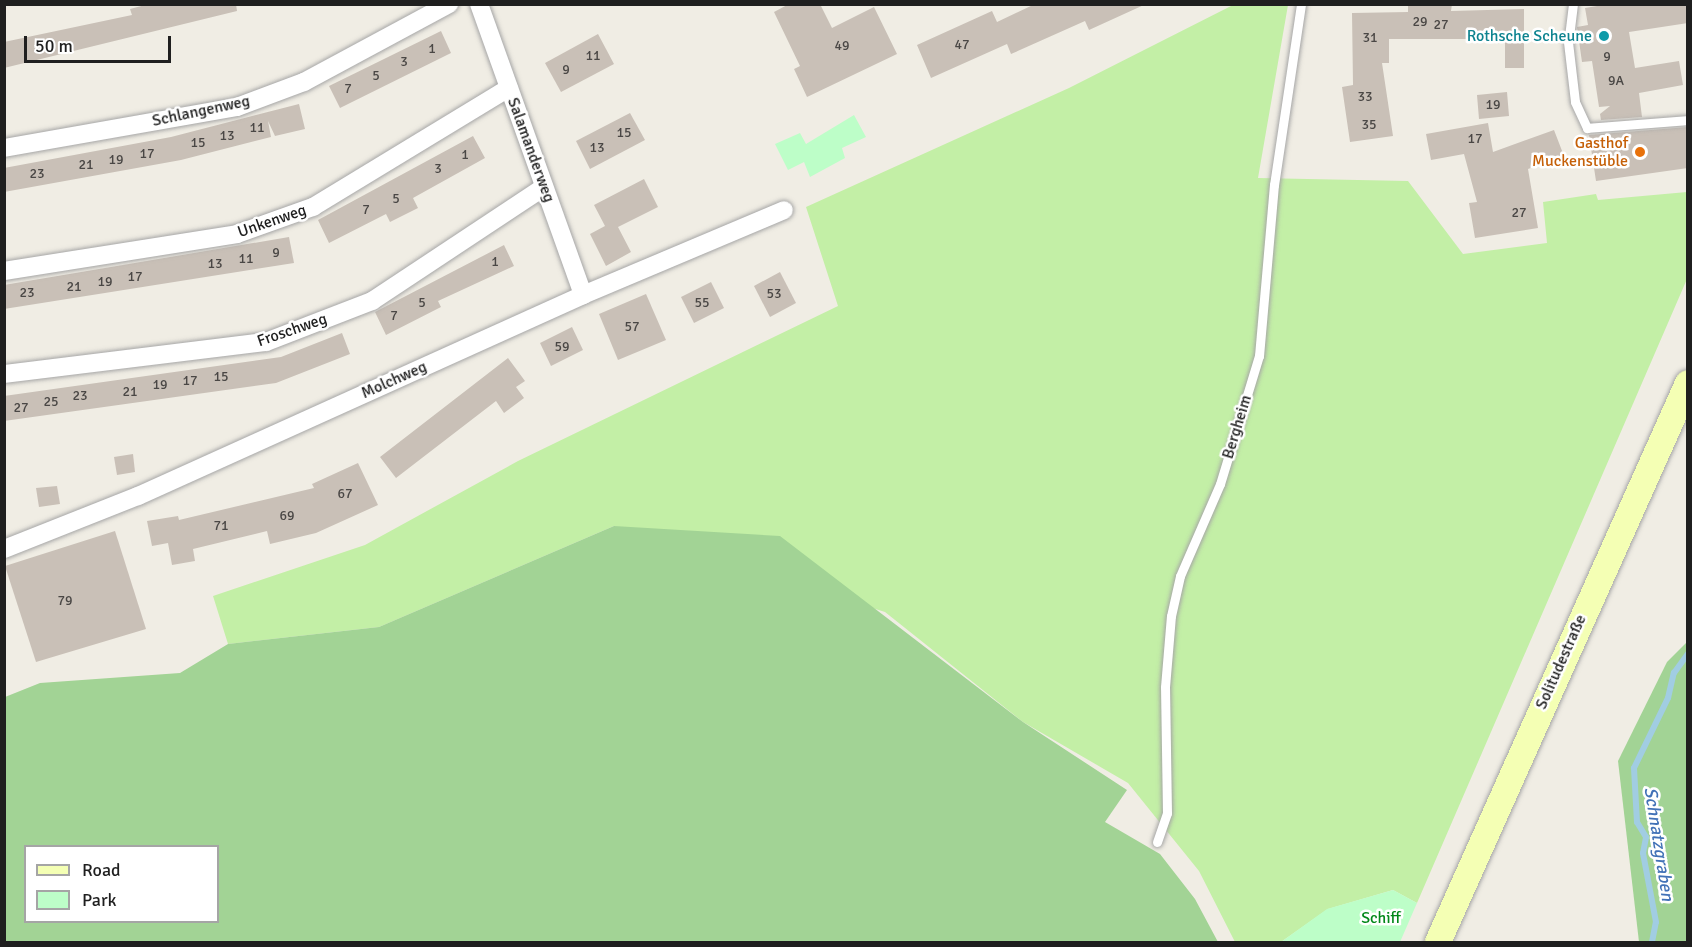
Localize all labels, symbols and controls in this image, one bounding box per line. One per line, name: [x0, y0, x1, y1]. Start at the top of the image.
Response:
house number: 29: [1412, 14, 1428, 30]
house number: 27: [1433, 17, 1449, 33]
scale bar: [27, 24, 174, 62]
place label: Rothsche Scheune: [1467, 26, 1592, 46]
marker: Rothsche Scheune: [1597, 29, 1611, 43]
house number: 31: [1362, 30, 1378, 46]
text: 50 m: [35, 35, 73, 57]
house number: 47: [954, 37, 970, 53]
house number: 49: [834, 38, 850, 54]
house number: 1: [428, 41, 436, 57]
house number: 11: [585, 48, 601, 64]
house number: 9: [1603, 49, 1611, 65]
house number: 3: [400, 54, 408, 70]
house number: 9: [562, 62, 570, 78]
house number: 5: [372, 68, 380, 84]
house number: 9A: [1608, 73, 1624, 89]
house number: 7: [344, 81, 352, 97]
house number: 33: [1357, 89, 1373, 105]
street label: Schlangenweg: [150, 91, 252, 131]
street label: Salamanderweg: [503, 95, 559, 205]
house number: 19: [1485, 97, 1501, 113]
house number: 35: [1361, 117, 1377, 133]
house number: 11: [249, 120, 265, 136]
house number: 15: [616, 125, 632, 141]
house number: 13: [219, 128, 235, 144]
house number: 17: [1467, 131, 1483, 147]
place label: Gasthof Muckenstüble: [1532, 133, 1628, 171]
house number: 15: [190, 135, 206, 151]
house number: 13: [589, 140, 605, 156]
marker: Gasthof Muckenstüble: [1633, 145, 1647, 159]
house number: 17: [139, 146, 155, 162]
house number: 1: [461, 147, 469, 163]
house number: 19: [108, 152, 124, 168]
house number: 21: [78, 157, 94, 173]
house number: 3: [434, 161, 442, 177]
house number: 23: [29, 166, 45, 182]
house number: 5: [392, 191, 400, 207]
street label: Unkenweg: [235, 200, 309, 242]
house number: 7: [362, 202, 370, 218]
house number: 27: [1511, 205, 1527, 221]
house number: 9: [272, 245, 280, 261]
house number: 11: [238, 251, 254, 267]
house number: 1: [491, 254, 499, 270]
house number: 13: [207, 256, 223, 272]
house number: 17: [127, 269, 143, 285]
house number: 19: [97, 274, 113, 290]
house number: 21: [66, 279, 82, 295]
house number: 23: [19, 285, 35, 301]
house number: 53: [766, 286, 782, 302]
house number: 5: [418, 295, 426, 311]
house number: 55: [694, 295, 710, 311]
house number: 7: [390, 308, 398, 324]
street label: Froschweg: [255, 309, 329, 351]
house number: 57: [624, 319, 640, 335]
house number: 59: [554, 339, 570, 355]
street label: Molchweg: [358, 357, 430, 403]
house number: 15: [213, 369, 229, 385]
house number: 17: [182, 373, 198, 389]
house number: 19: [152, 377, 168, 393]
house number: 21: [122, 384, 138, 400]
house number: 23: [72, 388, 88, 404]
street label: Bergheim: [1218, 393, 1256, 461]
house number: 25: [43, 394, 59, 410]
house number: 27: [13, 400, 29, 416]
house number: 67: [337, 486, 353, 502]
house number: 69: [279, 508, 295, 524]
house number: 71: [213, 518, 229, 534]
house number: 79: [57, 593, 73, 609]
street label: Solitudestraße: [1532, 612, 1590, 712]
water label: Schnatzgraben: [1639, 786, 1679, 902]
legend: [24, 845, 219, 923]
text: Road: [82, 859, 121, 881]
text: Park: [82, 889, 117, 911]
park label: Schiff: [1361, 908, 1401, 928]

